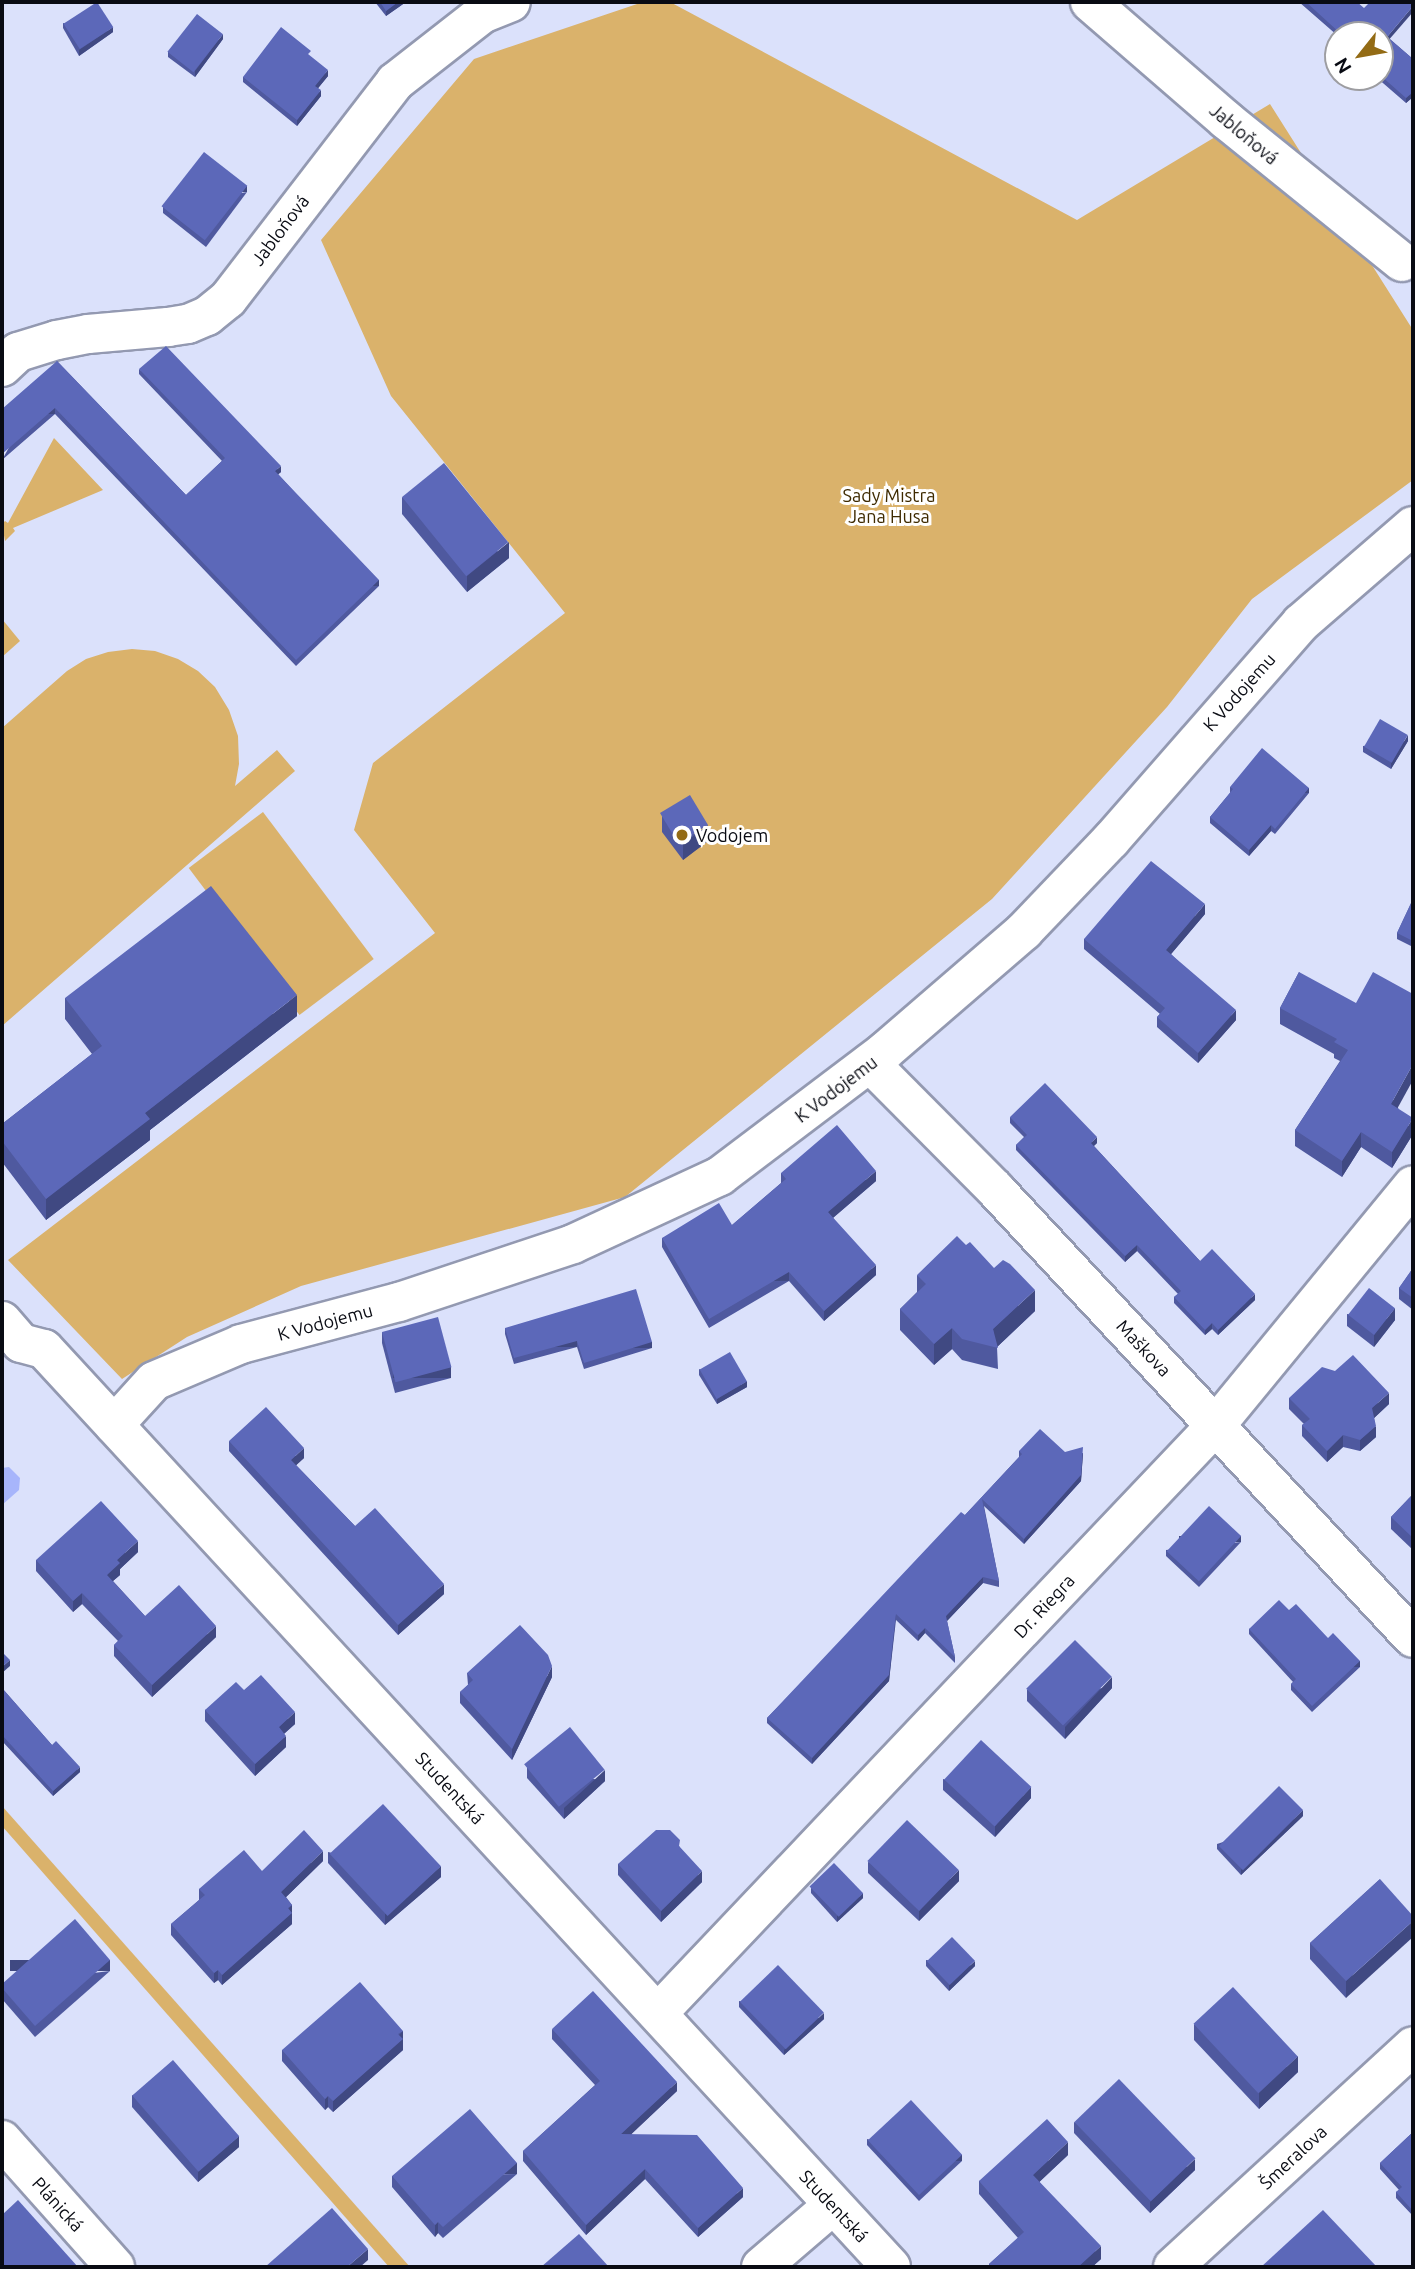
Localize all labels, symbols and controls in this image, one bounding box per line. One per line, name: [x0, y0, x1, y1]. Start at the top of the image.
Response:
north arrow: [1324, 21, 1394, 91]
text: N: [1330, 54, 1356, 78]
street label: Jabloňová: [1205, 99, 1283, 169]
street label: Jabloňová: [246, 190, 314, 270]
park label: Sady Mistra Jana Husa: [843, 485, 935, 528]
street label: K Vodojemu: [1198, 649, 1280, 735]
place label: Vodojem: [696, 824, 768, 846]
marker: Vodojem: [674, 827, 690, 843]
street label: K Vodojemu: [791, 1051, 881, 1127]
street label: K Vodojemu: [275, 1299, 375, 1345]
street label: Maškova: [1112, 1315, 1176, 1381]
street label: Dr. Riegra: [1009, 1570, 1079, 1642]
street label: Studentská: [411, 1747, 489, 1829]
street label: Šmeralova: [1255, 2120, 1331, 2194]
street label: Studentská: [795, 2165, 873, 2247]
street label: Plánická: [28, 2172, 88, 2236]

